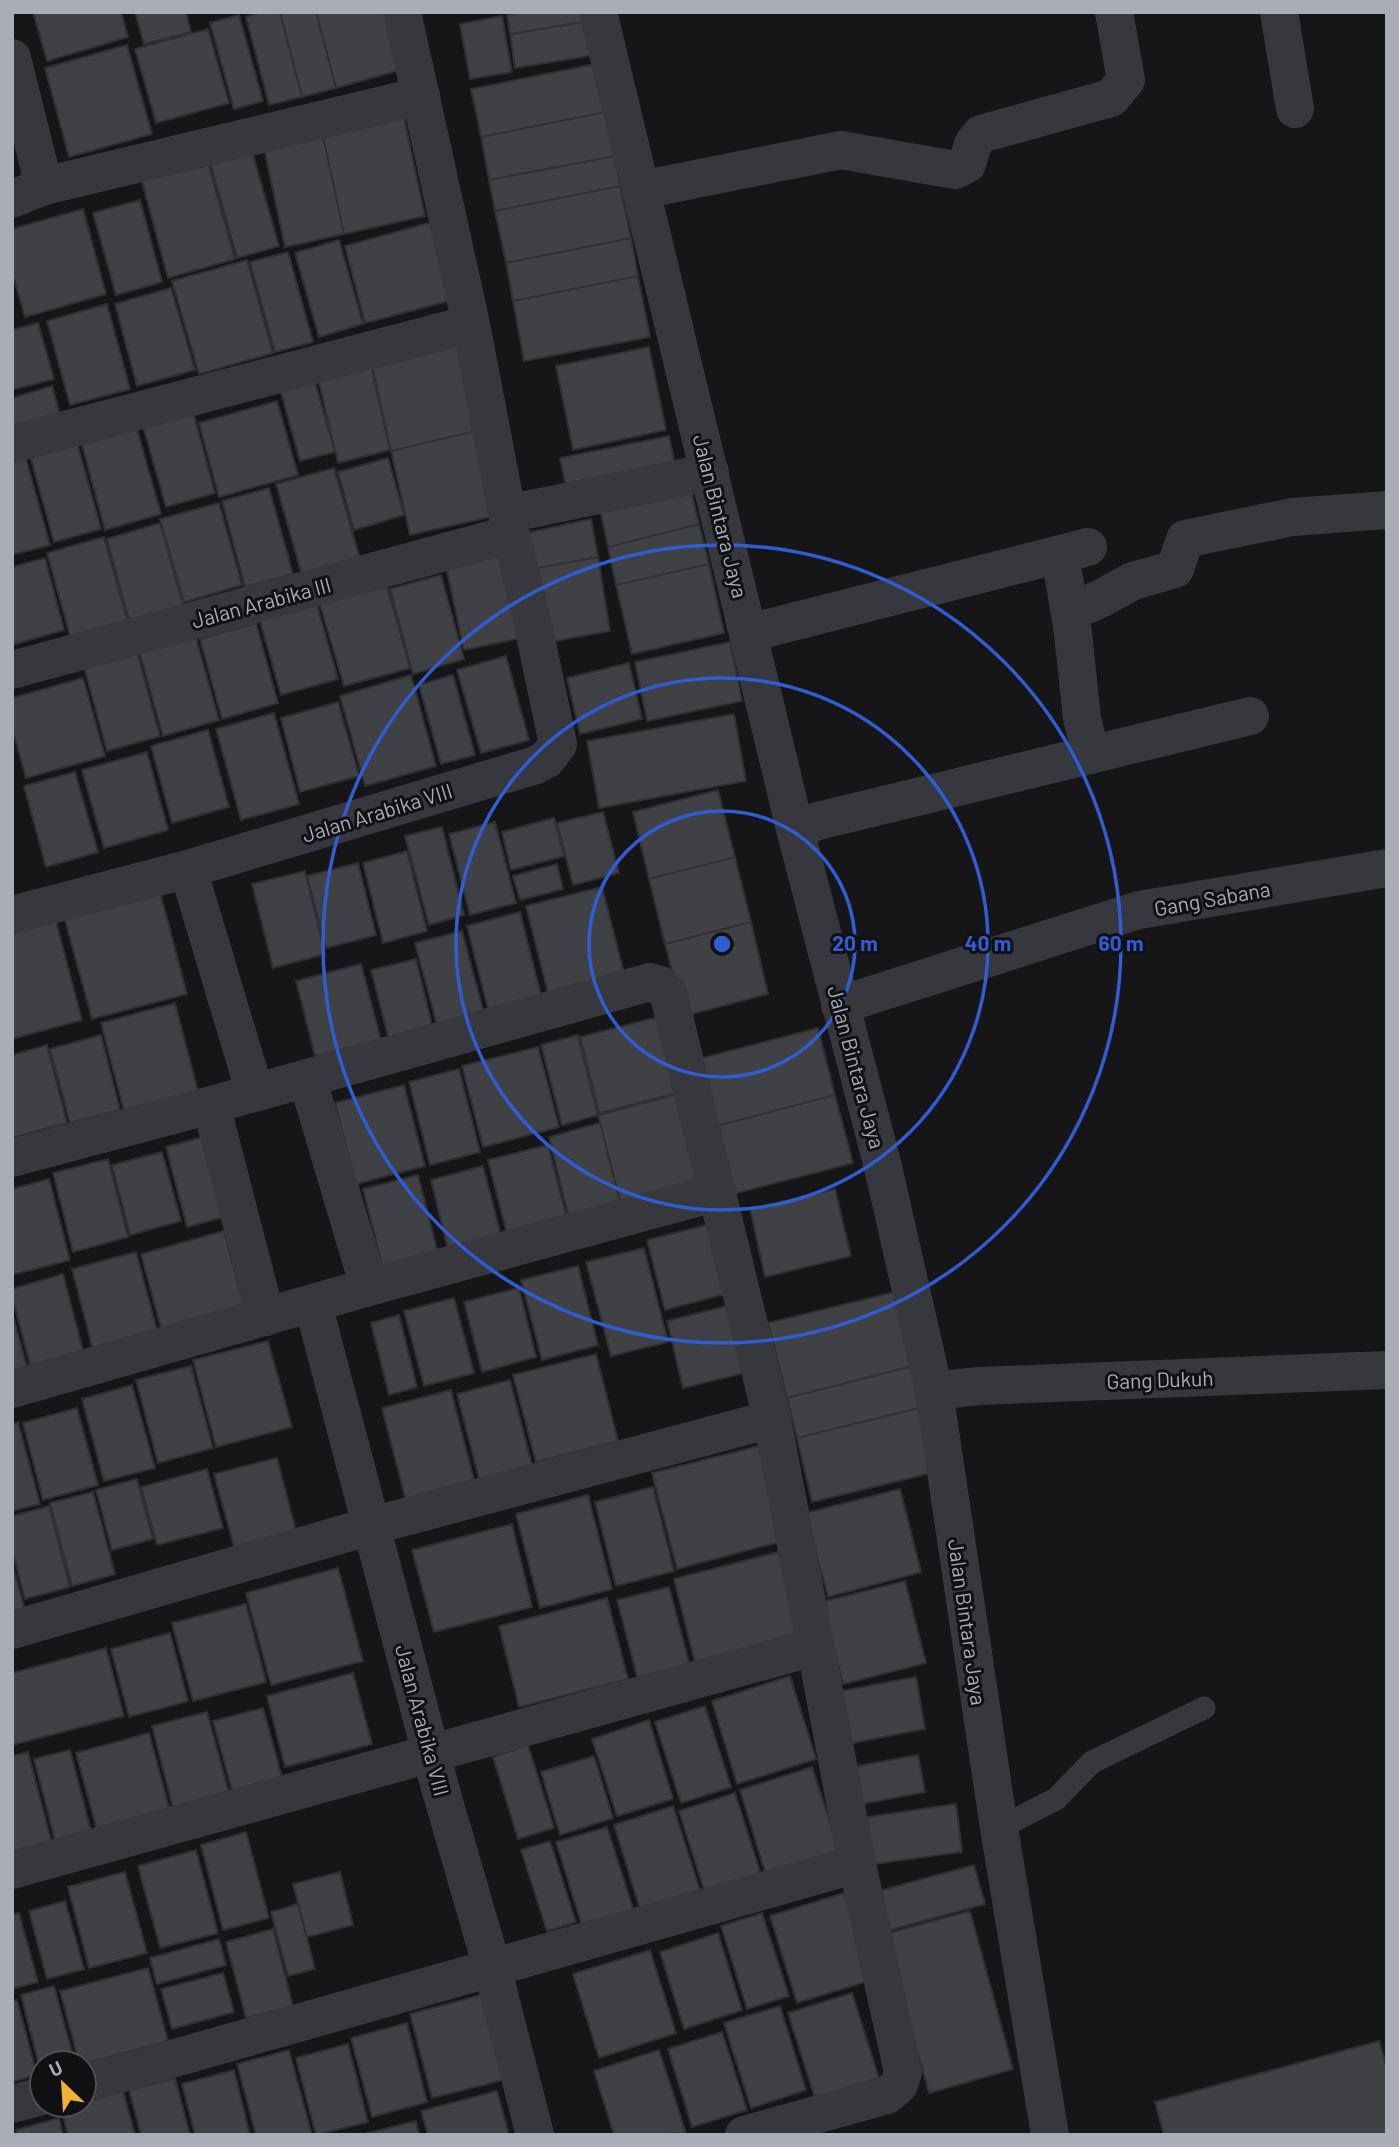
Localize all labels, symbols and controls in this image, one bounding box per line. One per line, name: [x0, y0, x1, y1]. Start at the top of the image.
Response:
street label: Jalan Bintara Jaya: [689, 432, 753, 600]
street label: Jalan Arabika III: [188, 571, 334, 633]
street label: Jalan Arabika VIII: [299, 777, 455, 847]
street label: Gang Sabana: [1152, 875, 1272, 921]
text: 20 m: [832, 930, 878, 955]
text: 40 m: [965, 930, 1011, 955]
text: 60 m: [1099, 930, 1143, 955]
centre of rings: [710, 932, 734, 956]
street label: Jalan Bintara Jaya: [823, 983, 891, 1151]
street label: Gang Dukuh: [1106, 1365, 1214, 1393]
street label: Jalan Bintara Jaya: [944, 1537, 992, 1707]
street label: Jalan Arabika VIII: [391, 1642, 455, 1798]
north arrow: [28, 2049, 98, 2119]
text: U: [45, 2055, 66, 2081]

